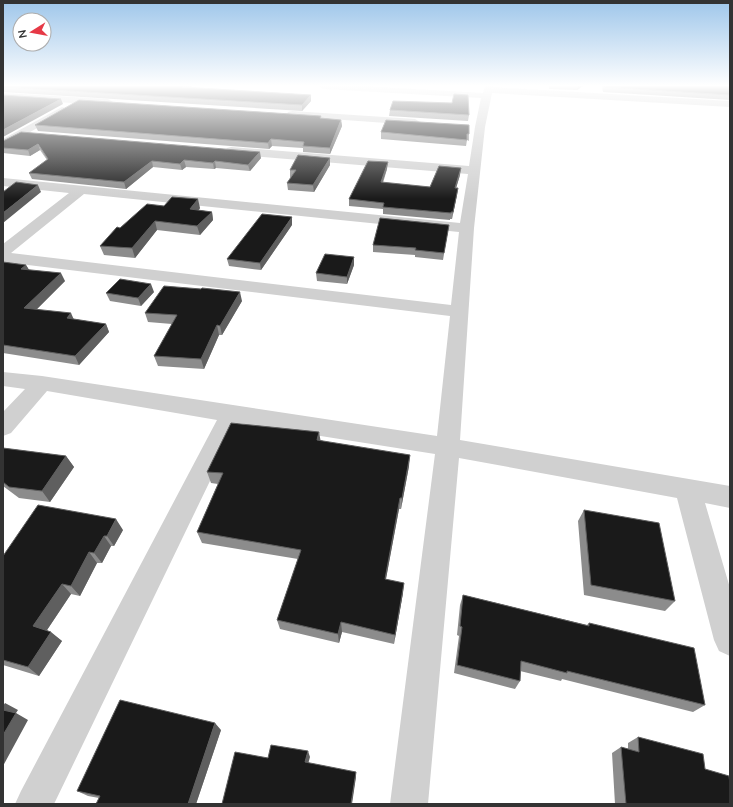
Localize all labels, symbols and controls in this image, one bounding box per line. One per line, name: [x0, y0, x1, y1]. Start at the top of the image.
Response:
north arrow: [12, 12, 52, 52]
text: N: [15, 28, 31, 39]

